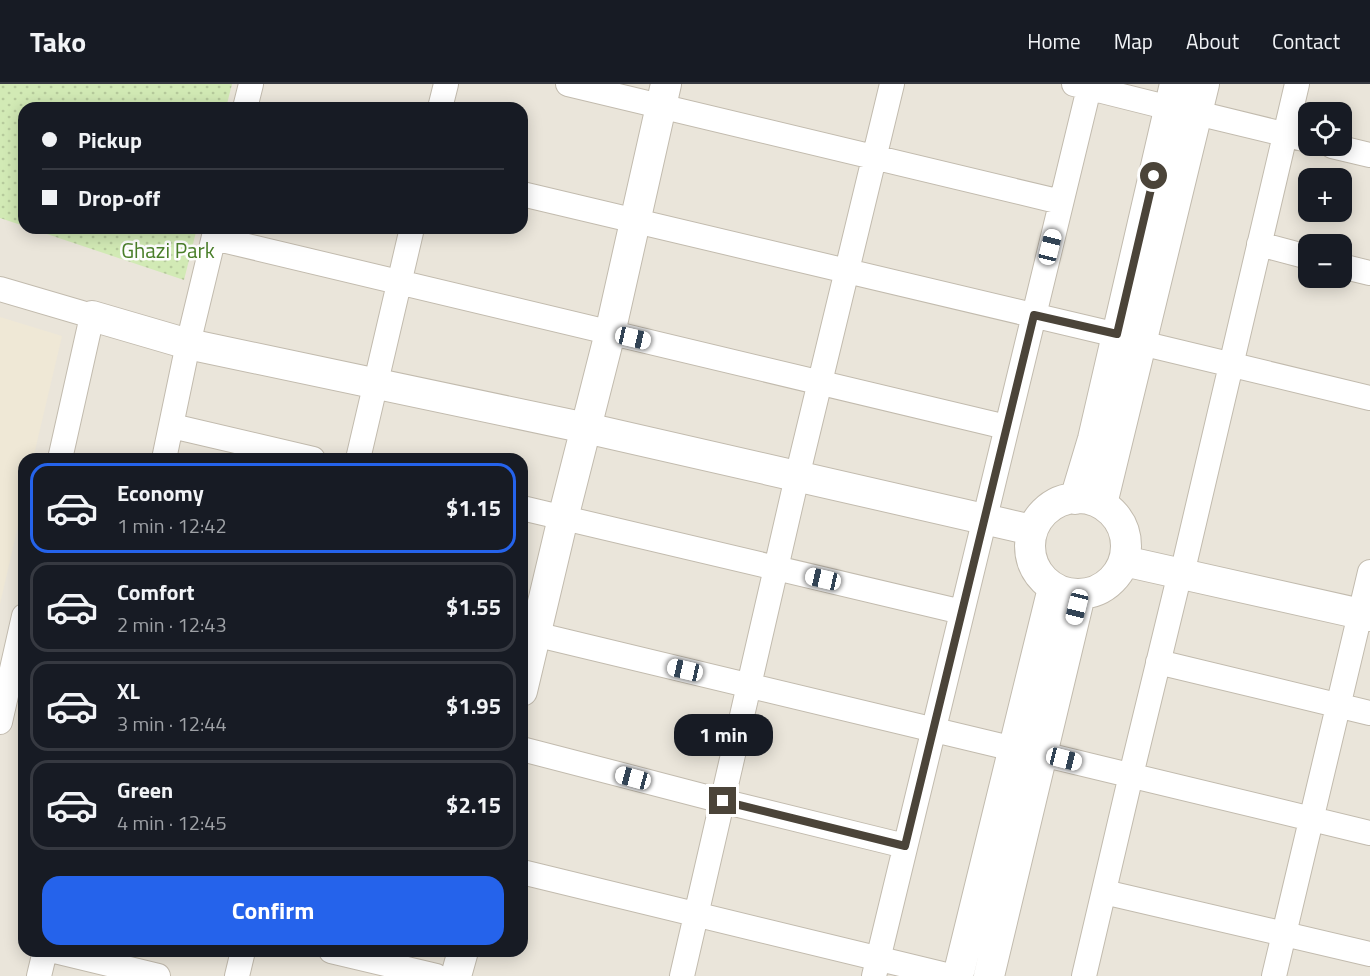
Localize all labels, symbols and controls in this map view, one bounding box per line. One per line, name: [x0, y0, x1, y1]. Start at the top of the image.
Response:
text: Tako: [30, 20, 86, 63]
text: Home: [1027, 25, 1081, 57]
text: Map: [1114, 25, 1153, 57]
text: About: [1186, 25, 1239, 57]
text: Contact: [1272, 25, 1340, 57]
map controls: [1298, 102, 1352, 288]
button: locate: [1298, 102, 1352, 156]
text: Pickup: [78, 123, 142, 157]
route start: [1140, 162, 1167, 189]
button: +: [1298, 168, 1352, 222]
text: Drop-off: [78, 181, 160, 215]
car: [1037, 227, 1063, 267]
park label: Ghazi Park: [121, 234, 215, 266]
button: −: [1298, 234, 1352, 288]
car: [613, 325, 653, 351]
text: Economy: [117, 476, 204, 510]
icon: car: [45, 481, 99, 535]
text: $1.15: [446, 491, 501, 525]
text: 1 min · 12:42: [117, 510, 227, 541]
car: [803, 566, 843, 592]
text: Comfort: [117, 575, 195, 609]
icon: car: [45, 580, 99, 634]
car: [1064, 587, 1090, 627]
text: $1.55: [446, 590, 501, 624]
text: 2 min · 12:43: [117, 609, 227, 640]
car: [665, 657, 705, 683]
text: XL: [117, 674, 140, 708]
icon: car: [45, 679, 99, 733]
text: $1.95: [446, 689, 501, 723]
text: 3 min · 12:44: [117, 708, 227, 739]
callout: 1 min: [674, 714, 772, 756]
text: 1 min: [699, 719, 748, 750]
car: [1044, 746, 1084, 772]
car: [613, 765, 653, 791]
text: Green: [117, 773, 173, 807]
icon: car: [45, 778, 99, 832]
route end: [709, 787, 736, 814]
text: $2.15: [446, 788, 501, 822]
text: 4 min · 12:45: [117, 807, 227, 838]
button: Confirm: [42, 876, 504, 945]

